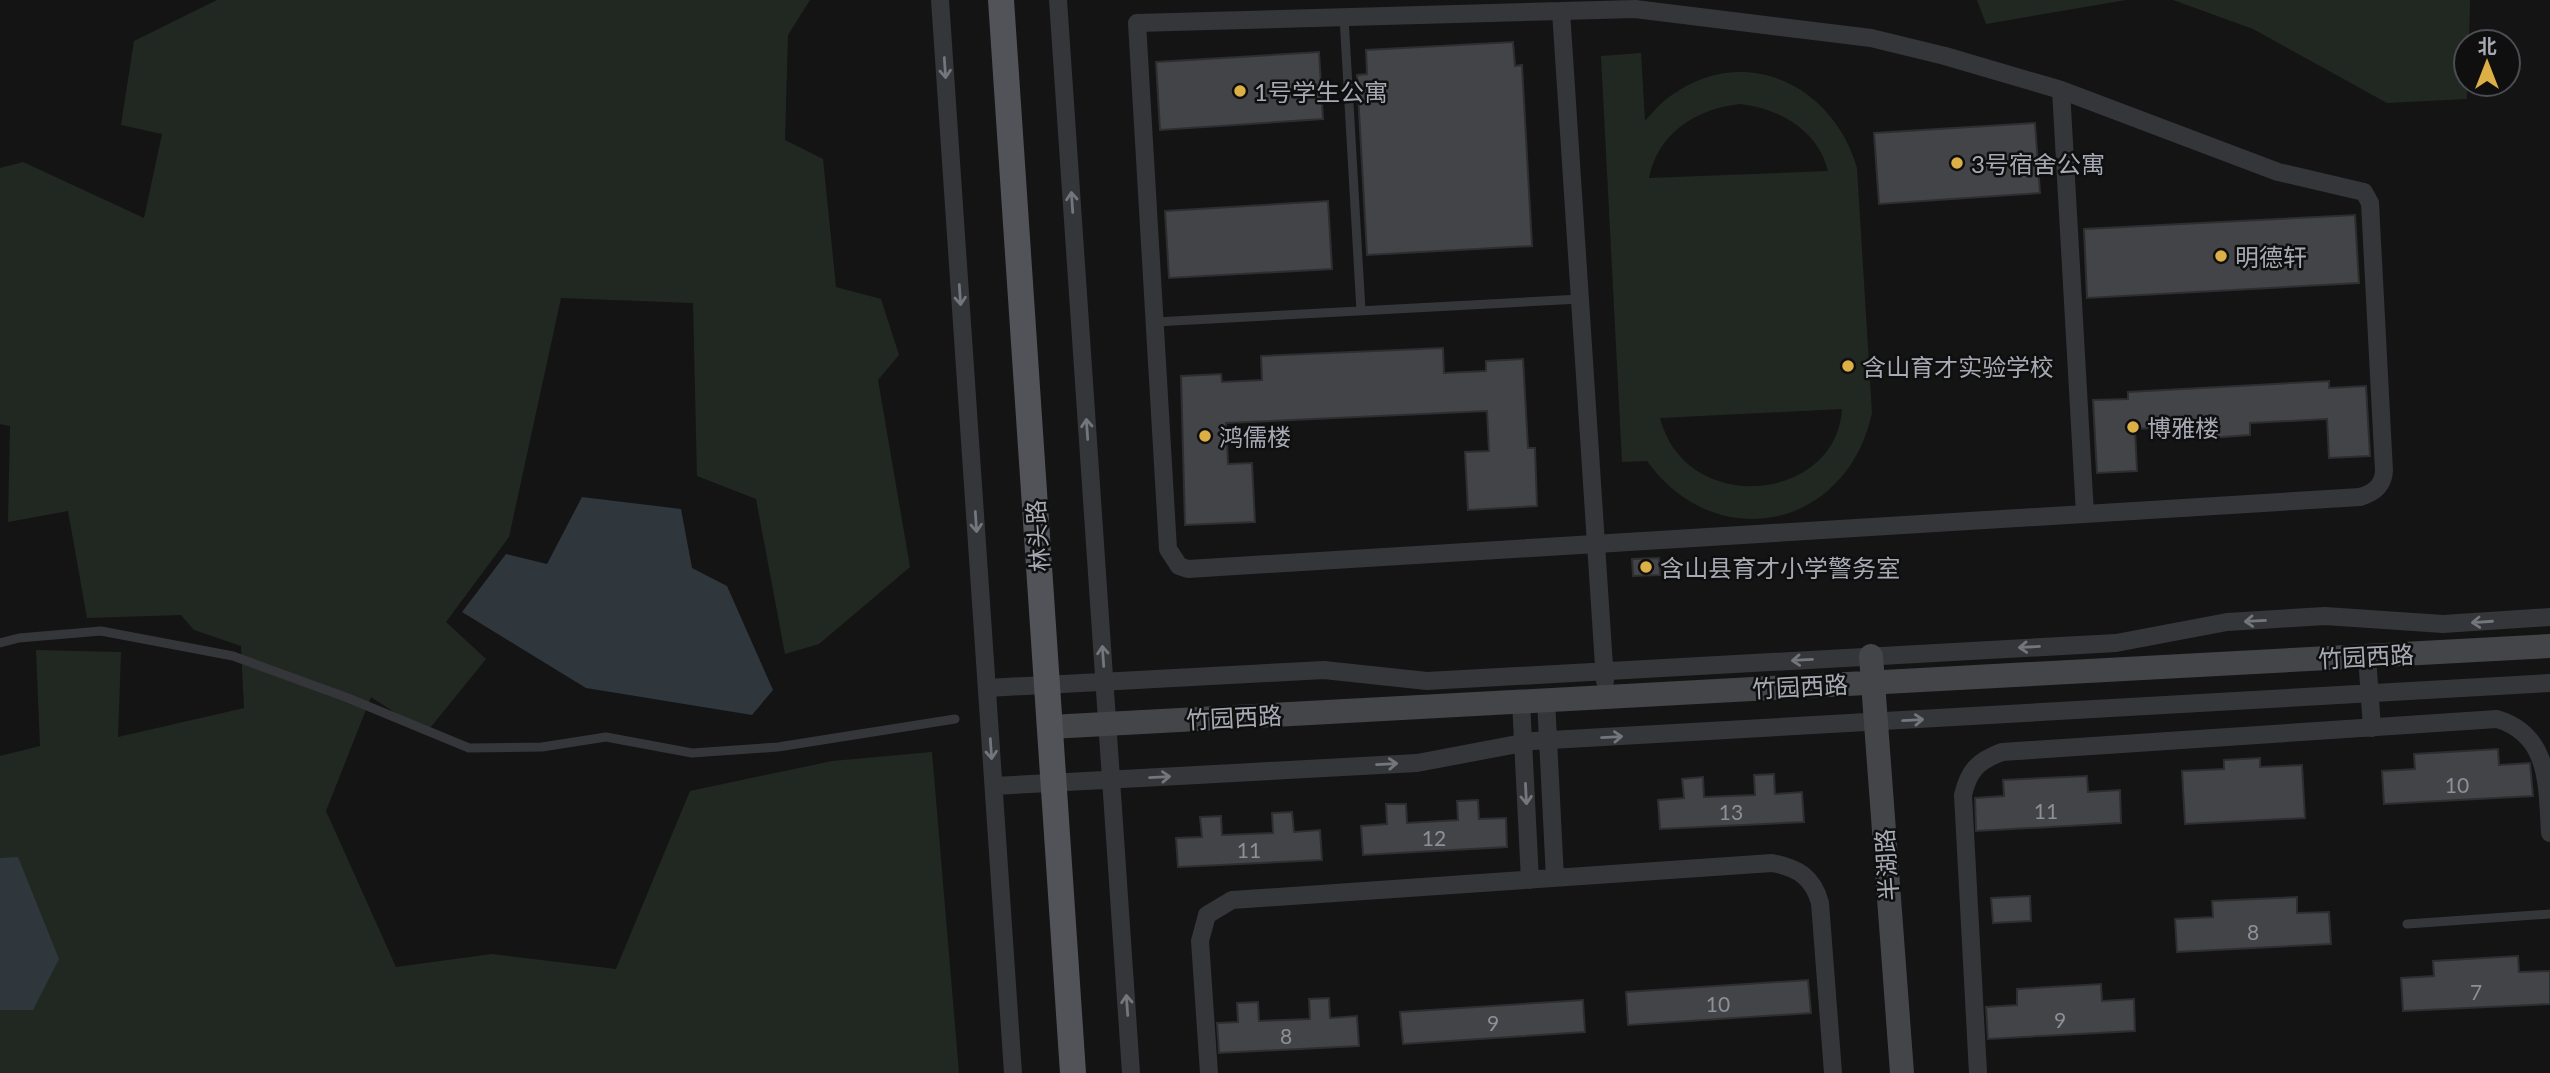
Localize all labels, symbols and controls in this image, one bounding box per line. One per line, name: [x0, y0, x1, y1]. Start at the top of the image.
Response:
north arrow: [2452, 28, 2522, 98]
text: 北: [2477, 34, 2497, 57]
one-way arrow: [939, 56, 952, 79]
place label: 1号学生公寓: [1254, 77, 1388, 106]
marker: 1号学生公寓: [1232, 83, 1248, 99]
place label: 3号宿舍公寓: [1971, 149, 2105, 178]
marker: 3号宿舍公寓: [1949, 155, 1965, 171]
one-way arrow: [1065, 191, 1078, 214]
place label: 明德轩: [2235, 242, 2307, 271]
marker: 明德轩: [2213, 248, 2229, 264]
one-way arrow: [954, 283, 967, 306]
place label: 含山育才实验学校: [1862, 352, 2054, 381]
marker: 含山育才实验学校: [1840, 358, 1856, 374]
place label: 博雅楼: [2147, 413, 2219, 442]
one-way arrow: [1081, 418, 1094, 441]
marker: 博雅楼: [2125, 419, 2141, 435]
place label: 鸿儒楼: [1219, 422, 1291, 451]
marker: 鸿儒楼: [1197, 428, 1213, 444]
street label: 林头路: [1020, 499, 1054, 573]
one-way arrow: [970, 510, 983, 533]
place label: 含山县育才小学警务室: [1660, 553, 1900, 582]
marker: 含山县育才小学警务室: [1638, 559, 1654, 575]
one-way arrow: [2244, 614, 2267, 627]
one-way arrow: [2471, 615, 2494, 628]
street label: 竹园西路: [2317, 639, 2415, 673]
one-way arrow: [2018, 641, 2041, 654]
one-way arrow: [1096, 645, 1109, 667]
one-way arrow: [1791, 654, 1814, 667]
street label: 竹园西路: [1751, 669, 1849, 703]
street label: 竹园西路: [1185, 700, 1283, 734]
one-way arrow: [1901, 714, 1924, 727]
one-way arrow: [1600, 730, 1623, 743]
one-way arrow: [985, 737, 998, 760]
one-way arrow: [1375, 758, 1398, 771]
one-way arrow: [1148, 770, 1170, 783]
house number: 10: [2445, 772, 2469, 797]
one-way arrow: [1520, 782, 1533, 804]
house number: 11: [2034, 798, 2058, 823]
house number: 13: [1719, 799, 1743, 824]
house number: 12: [1422, 825, 1446, 850]
street label: 半湖路: [1869, 828, 1903, 902]
house number: 11: [1237, 837, 1261, 862]
house number: 8: [2247, 919, 2259, 944]
house number: 7: [2470, 979, 2482, 1004]
house number: 10: [1706, 991, 1730, 1016]
one-way arrow: [1120, 994, 1133, 1017]
house number: 9: [2054, 1007, 2066, 1032]
house number: 9: [1487, 1010, 1499, 1035]
house number: 8: [1280, 1023, 1292, 1048]

